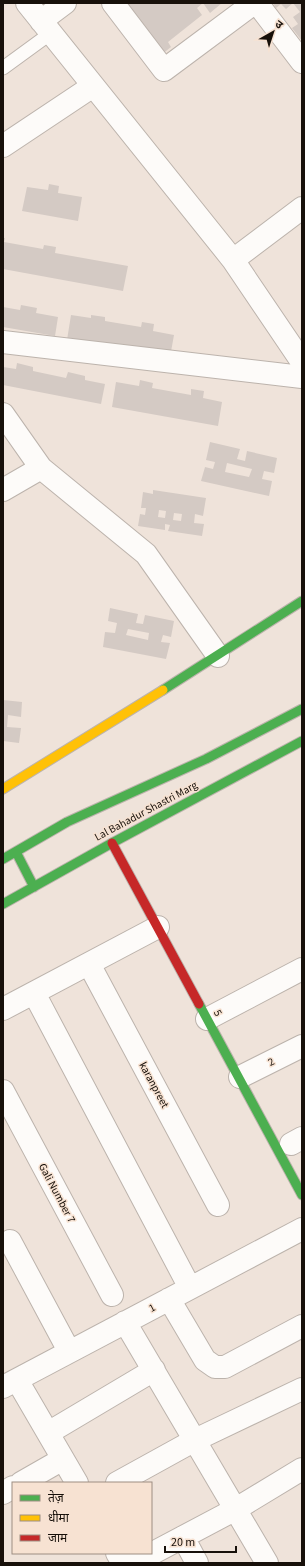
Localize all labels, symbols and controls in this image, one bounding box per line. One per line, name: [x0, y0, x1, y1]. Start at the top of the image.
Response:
north arrow: [253, 12, 293, 52]
text: उ: [272, 17, 287, 33]
street label: Lal Bahadur Shastri Marg: [92, 777, 200, 845]
street label: 5: [210, 1007, 226, 1019]
street label: 2: [265, 1054, 277, 1070]
street label: karanpreet: [136, 1059, 173, 1111]
street label: Gali Number 7: [35, 1161, 79, 1225]
street label: 1: [146, 1300, 158, 1316]
legend: [12, 1482, 152, 1554]
text: तेज़: [48, 1490, 65, 1507]
text: धीमा: [48, 1510, 70, 1527]
scale bar: [165, 1528, 236, 1554]
text: जाम: [48, 1530, 68, 1547]
text: 20 m: [171, 1534, 195, 1551]

